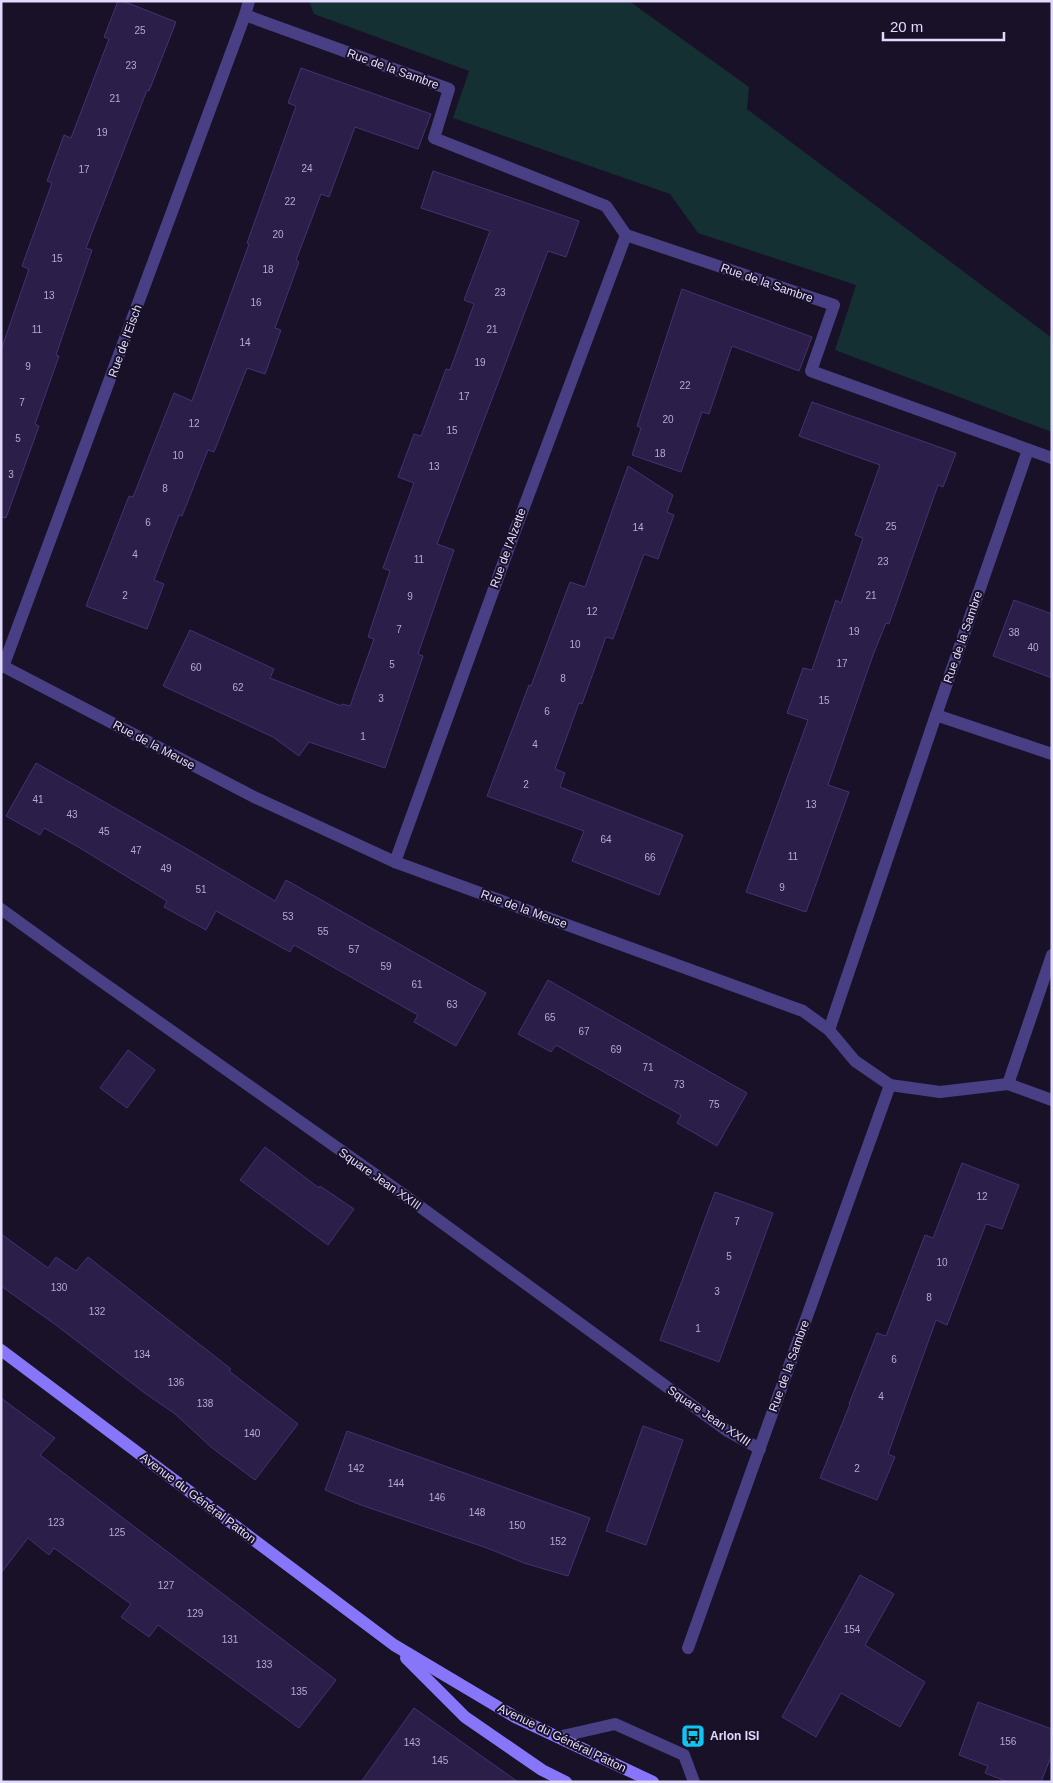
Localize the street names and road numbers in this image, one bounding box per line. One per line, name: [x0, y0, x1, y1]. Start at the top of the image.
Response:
street label: Rue de la Sambre: [345, 46, 441, 92]
street label: Rue de la Sambre: [719, 261, 815, 305]
street label: Rue de l'Eisch: [105, 303, 145, 379]
street label: Rue de l'Alzette: [487, 506, 529, 590]
street label: Rue de la Sambre: [941, 589, 985, 685]
street label: Rue de la Meuse: [111, 718, 198, 773]
street label: Rue de la Meuse: [479, 887, 569, 931]
street label: Square Jean XXIII: [336, 1145, 424, 1213]
street label: Rue de la Sambre: [766, 1318, 812, 1414]
street label: Square Jean XXIII: [665, 1383, 753, 1449]
street label: Avenue du Général Patton: [137, 1450, 259, 1546]
street label: Avenue du Général Patton: [495, 1701, 629, 1775]

